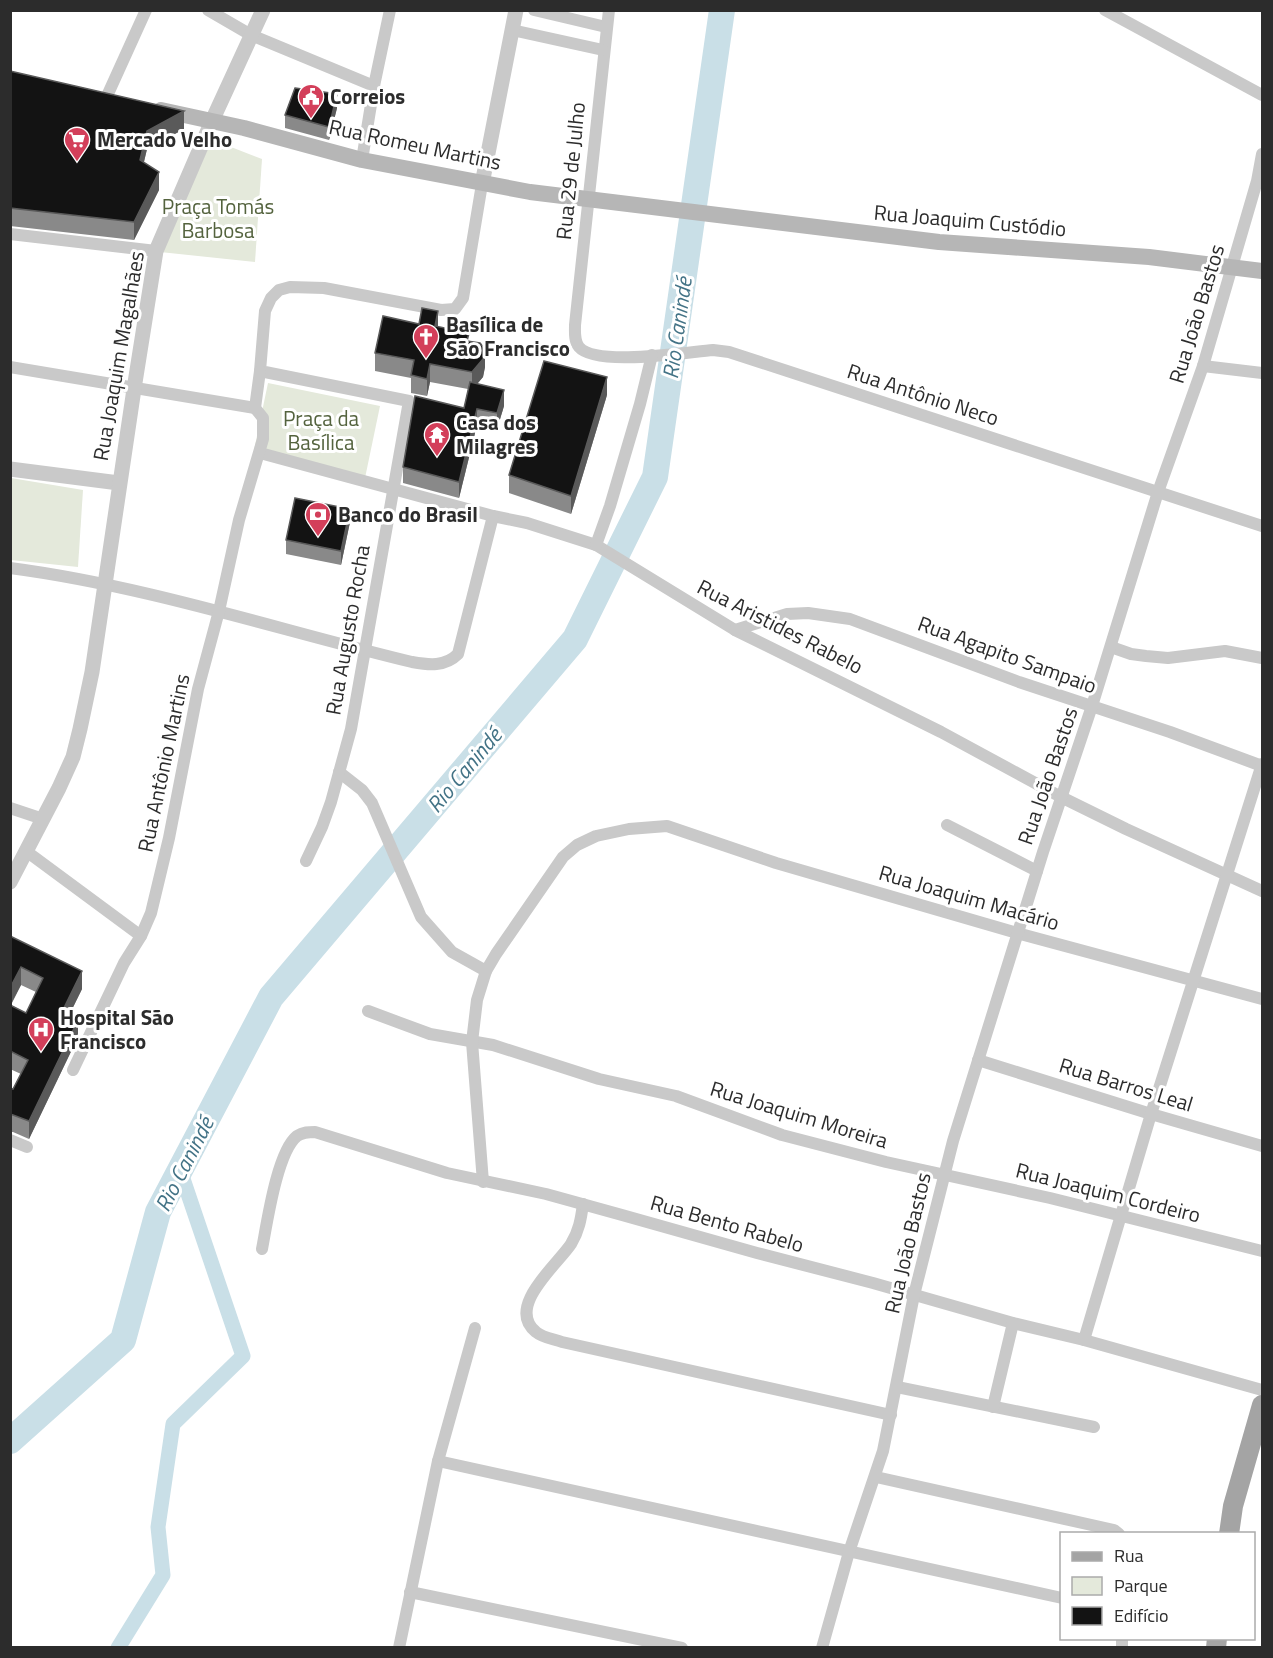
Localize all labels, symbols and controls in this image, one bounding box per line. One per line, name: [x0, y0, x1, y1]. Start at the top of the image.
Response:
place label: Correios: [330, 80, 405, 112]
public building icon: Correios: [296, 82, 326, 120]
street label: Rua 29 de Julho: [547, 101, 593, 241]
street label: Rua Romeu Martins: [326, 110, 504, 178]
place label: Mercado Velho: [97, 123, 232, 155]
supermarket icon: Mercado Velho: [62, 125, 92, 163]
park label: Praça Tomás Barbosa: [162, 190, 274, 246]
street label: Rua Joaquim Custódio: [873, 196, 1068, 244]
street label: Rua João Bastos: [1160, 240, 1232, 387]
street label: Rua Joaquim Magalhães: [84, 249, 152, 463]
water label: Rio Canindé: [653, 273, 701, 381]
place label: Basílica de São Francisco: [446, 308, 570, 364]
church icon: Basílica de São Francisco: [411, 322, 441, 360]
street label: Rua Antônio Neco: [843, 354, 1003, 434]
park label: Praça da Basílica: [283, 402, 360, 458]
place label: Casa dos Milagres: [456, 406, 536, 462]
temple icon: Casa dos Milagres: [422, 420, 452, 458]
place label: Banco do Brasil: [338, 498, 478, 530]
bank icon: Banco do Brasil: [303, 500, 333, 538]
street label: Rua Augusto Rocha: [316, 542, 378, 718]
street label: Rua Aristides Rabelo: [692, 570, 869, 682]
street label: Rua Agapito Sampaio: [913, 607, 1101, 701]
street label: Rua Antônio Martins: [129, 671, 198, 855]
street label: Rua João Bastos: [1009, 702, 1086, 849]
water label: Rio Canindé: [418, 719, 511, 820]
street label: Rua Joaquim Macário: [875, 856, 1063, 938]
place label: Hospital São Francisco: [60, 1001, 174, 1057]
hospital icon: Hospital São Francisco: [26, 1015, 56, 1053]
street label: Rua Barros Leal: [1055, 1049, 1197, 1120]
street label: Rua Joaquim Moreira: [706, 1072, 893, 1156]
water label: Rio Canindé: [146, 1109, 223, 1217]
street label: Rua Joaquim Cordeiro: [1012, 1154, 1204, 1230]
street label: Rua João Bastos: [875, 1169, 939, 1316]
street label: Rua Bento Rabelo: [647, 1186, 808, 1260]
legend: [1060, 1532, 1255, 1640]
text: Rua: [1114, 1542, 1144, 1569]
text: Parque: [1114, 1572, 1168, 1599]
text: Edifício: [1114, 1602, 1168, 1629]

